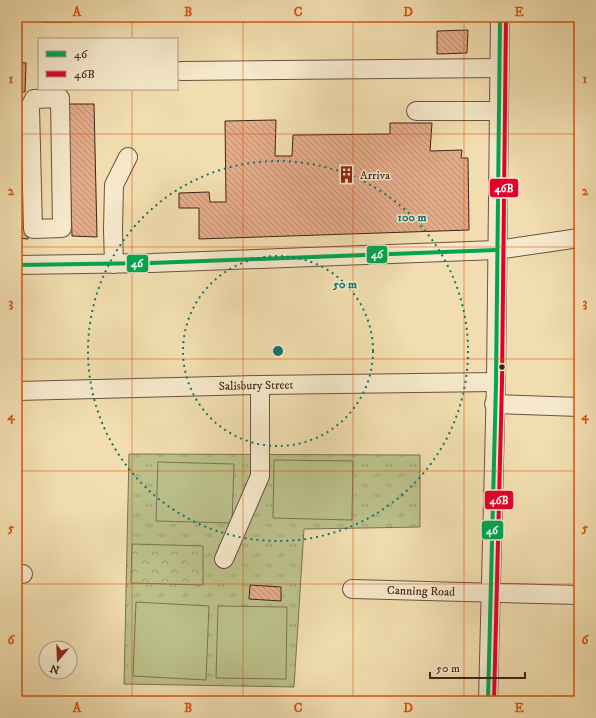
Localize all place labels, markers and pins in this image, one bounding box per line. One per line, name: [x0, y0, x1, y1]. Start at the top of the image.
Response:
building icon: Arriva: [337, 165, 357, 185]
place label: Arriva: [360, 168, 391, 183]
centre of rings: [271, 344, 285, 358]
unlabelled marker: [497, 362, 507, 372]

